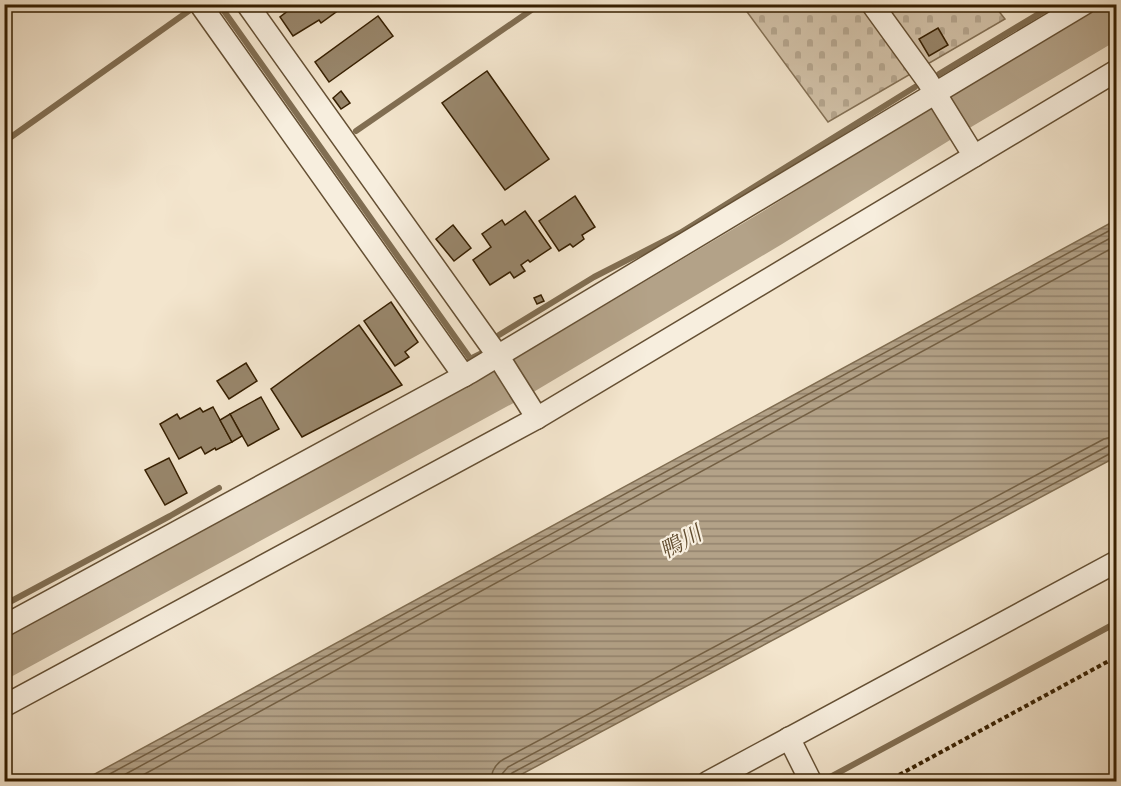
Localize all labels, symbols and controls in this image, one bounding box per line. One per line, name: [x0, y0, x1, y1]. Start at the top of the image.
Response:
water label: 鴨川: [655, 520, 709, 565]

